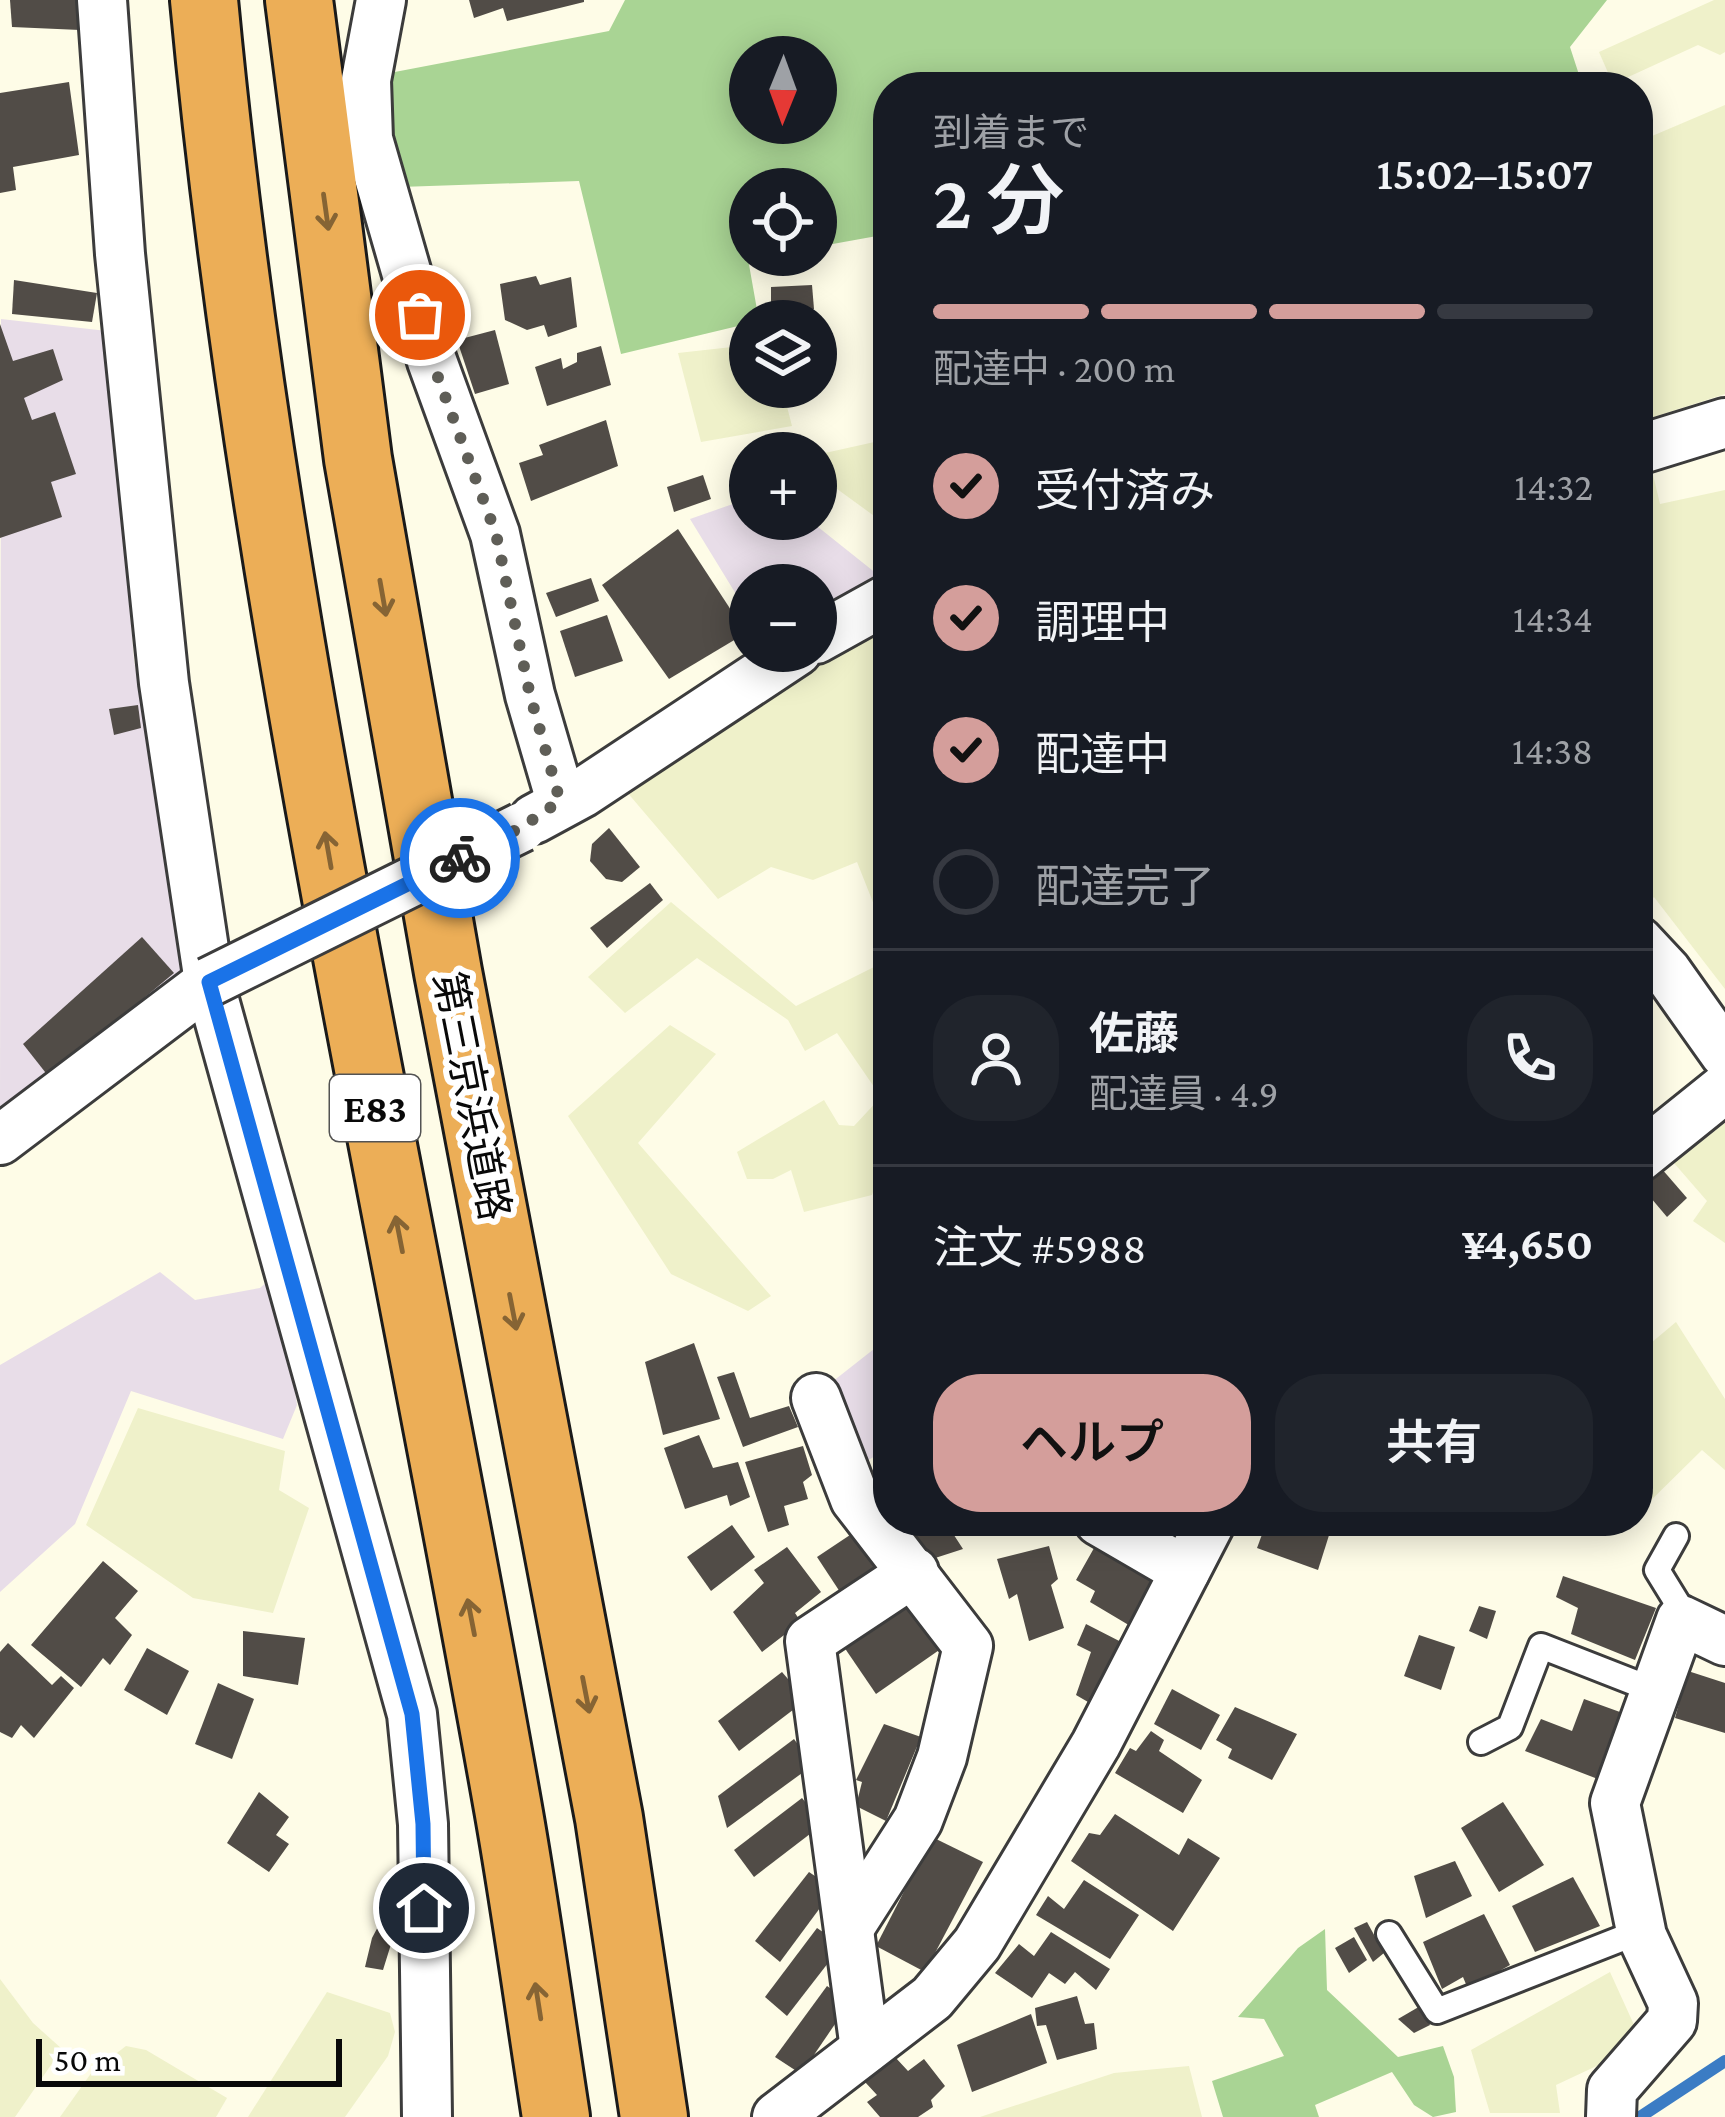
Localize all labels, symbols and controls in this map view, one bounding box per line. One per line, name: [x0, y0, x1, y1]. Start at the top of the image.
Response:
north arrow: [729, 36, 837, 144]
map controls: [729, 36, 837, 672]
text: 到着まで: [933, 111, 1089, 154]
text: 15:02–15:07: [1377, 149, 1593, 199]
text: 2 分: [933, 158, 1065, 245]
button: locate: [729, 168, 837, 276]
one-way arrow: [315, 192, 338, 231]
pin: [369, 264, 471, 366]
icon: bag: [387, 282, 453, 348]
button: layers: [729, 300, 837, 408]
text: 配達中 · 200 m: [933, 347, 1175, 390]
button: +: [729, 432, 837, 540]
icon: check: [933, 453, 999, 519]
text: 14:32: [1514, 465, 1593, 508]
text: 受付済み: [1035, 466, 1215, 516]
button: −: [729, 564, 837, 672]
one-way arrow: [372, 578, 395, 617]
icon: check: [933, 585, 999, 651]
text: 14:34: [1513, 597, 1593, 640]
text: 調理中: [1035, 598, 1170, 648]
icon: check: [933, 717, 999, 783]
text: 14:38: [1512, 729, 1593, 772]
text: 配達中: [1035, 730, 1170, 780]
courier: [400, 798, 520, 918]
icon: bike: [427, 825, 493, 891]
one-way arrow: [316, 832, 339, 871]
text: 配達完了: [1035, 862, 1215, 912]
street label: 第三京浜道路: [425, 968, 519, 1224]
button: person: [933, 995, 1059, 1121]
button: phone: [1467, 995, 1593, 1121]
text: 佐藤: [1089, 1009, 1179, 1059]
text: 配達員 · 4.9: [1089, 1072, 1279, 1115]
road number: E83: [330, 1075, 420, 1141]
one-way arrow: [386, 1215, 409, 1254]
text: ¥4,650: [1462, 1219, 1593, 1269]
text: 注文 #5988: [933, 1223, 1146, 1273]
one-way arrow: [503, 1292, 525, 1331]
button: ヘルプ: [933, 1374, 1251, 1512]
button: 共有: [1275, 1374, 1593, 1512]
one-way arrow: [459, 1598, 481, 1637]
one-way arrow: [576, 1675, 598, 1714]
pin: [373, 1857, 475, 1959]
icon: home: [391, 1875, 457, 1941]
one-way arrow: [525, 1983, 548, 2022]
scale bar: [36, 2033, 342, 2086]
text: 50 m: [54, 2041, 121, 2078]

